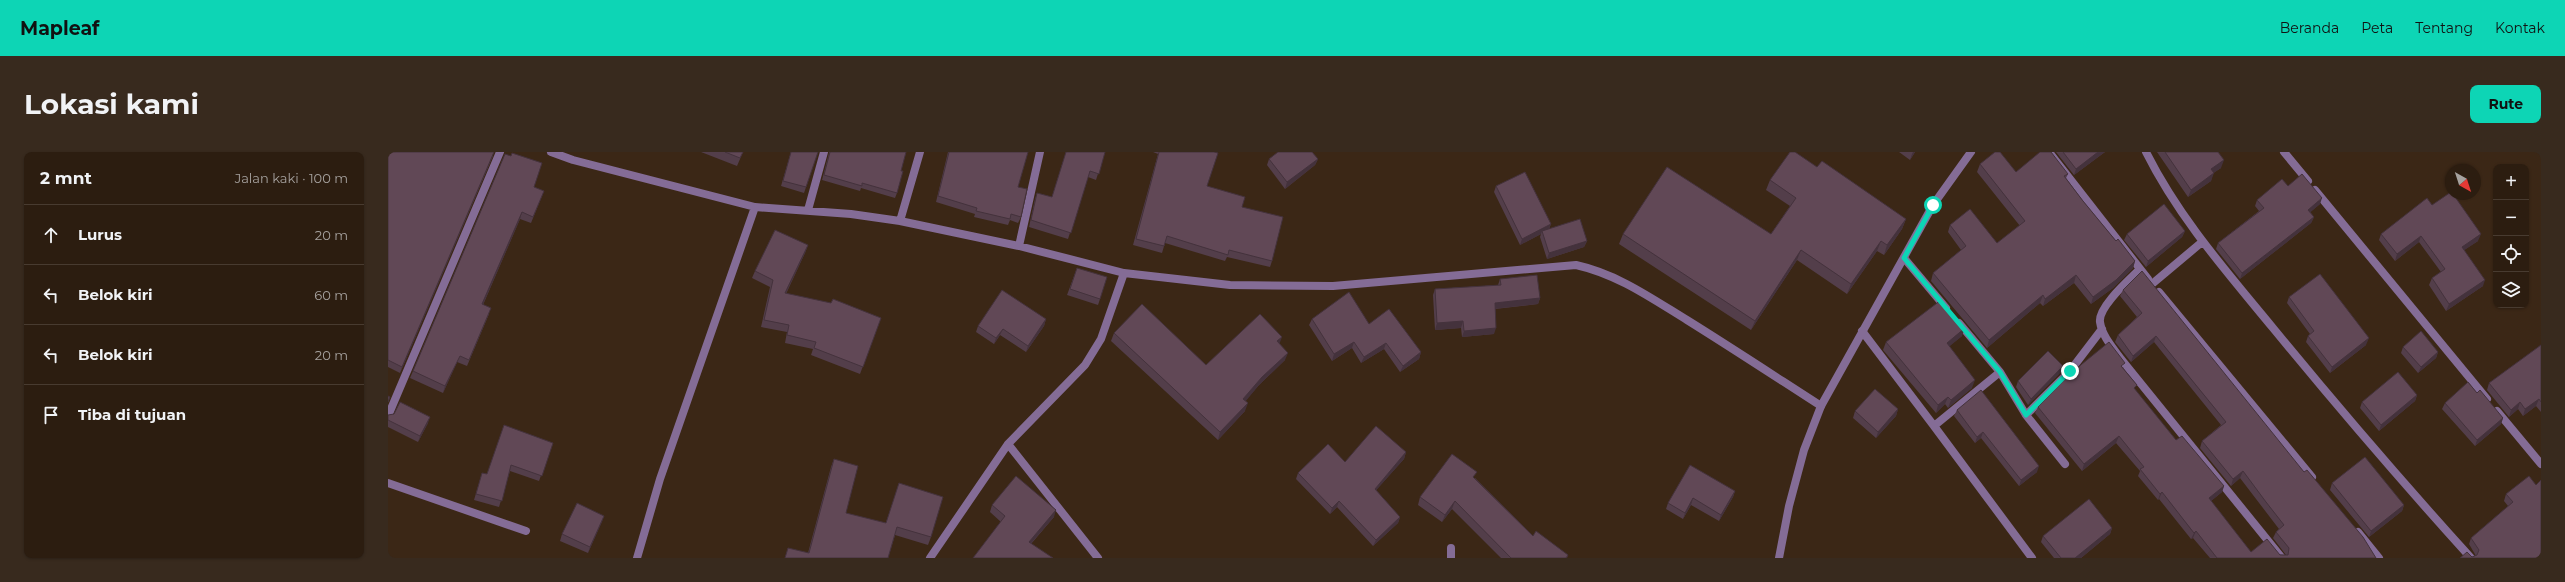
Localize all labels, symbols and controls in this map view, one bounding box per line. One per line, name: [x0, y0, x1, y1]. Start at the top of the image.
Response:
text: Mapleaf: [20, 17, 99, 40]
text: Beranda: [2280, 19, 2339, 37]
text: Peta: [2361, 19, 2393, 37]
text: Tentang: [2415, 19, 2473, 37]
text: Kontak: [2495, 19, 2545, 37]
button: Rute: [2470, 85, 2541, 123]
text: Lokasi kami: [24, 87, 199, 121]
north arrow: [2445, 164, 2481, 200]
map controls: [2493, 164, 2529, 308]
button: +: [2493, 164, 2529, 200]
text: 2 mnt: [40, 168, 92, 188]
text: Jalan kaki · 100 m: [235, 170, 348, 186]
route start: [1924, 196, 1942, 214]
button: −: [2493, 200, 2529, 236]
icon: ahead: [40, 224, 62, 246]
text: Lurus: [78, 225, 122, 244]
text: 20 m: [315, 227, 348, 243]
button: locate: [2493, 236, 2529, 272]
button: layers: [2493, 272, 2529, 308]
icon: left: [40, 284, 62, 306]
text: Belok kiri: [78, 285, 153, 304]
text: 60 m: [314, 287, 348, 303]
icon: left: [40, 344, 62, 366]
text: Belok kiri: [78, 345, 153, 364]
text: 20 m: [315, 347, 348, 363]
route end: [2061, 362, 2079, 380]
icon: arrive: [40, 404, 62, 426]
text: Tiba di tujuan: [78, 405, 186, 424]

